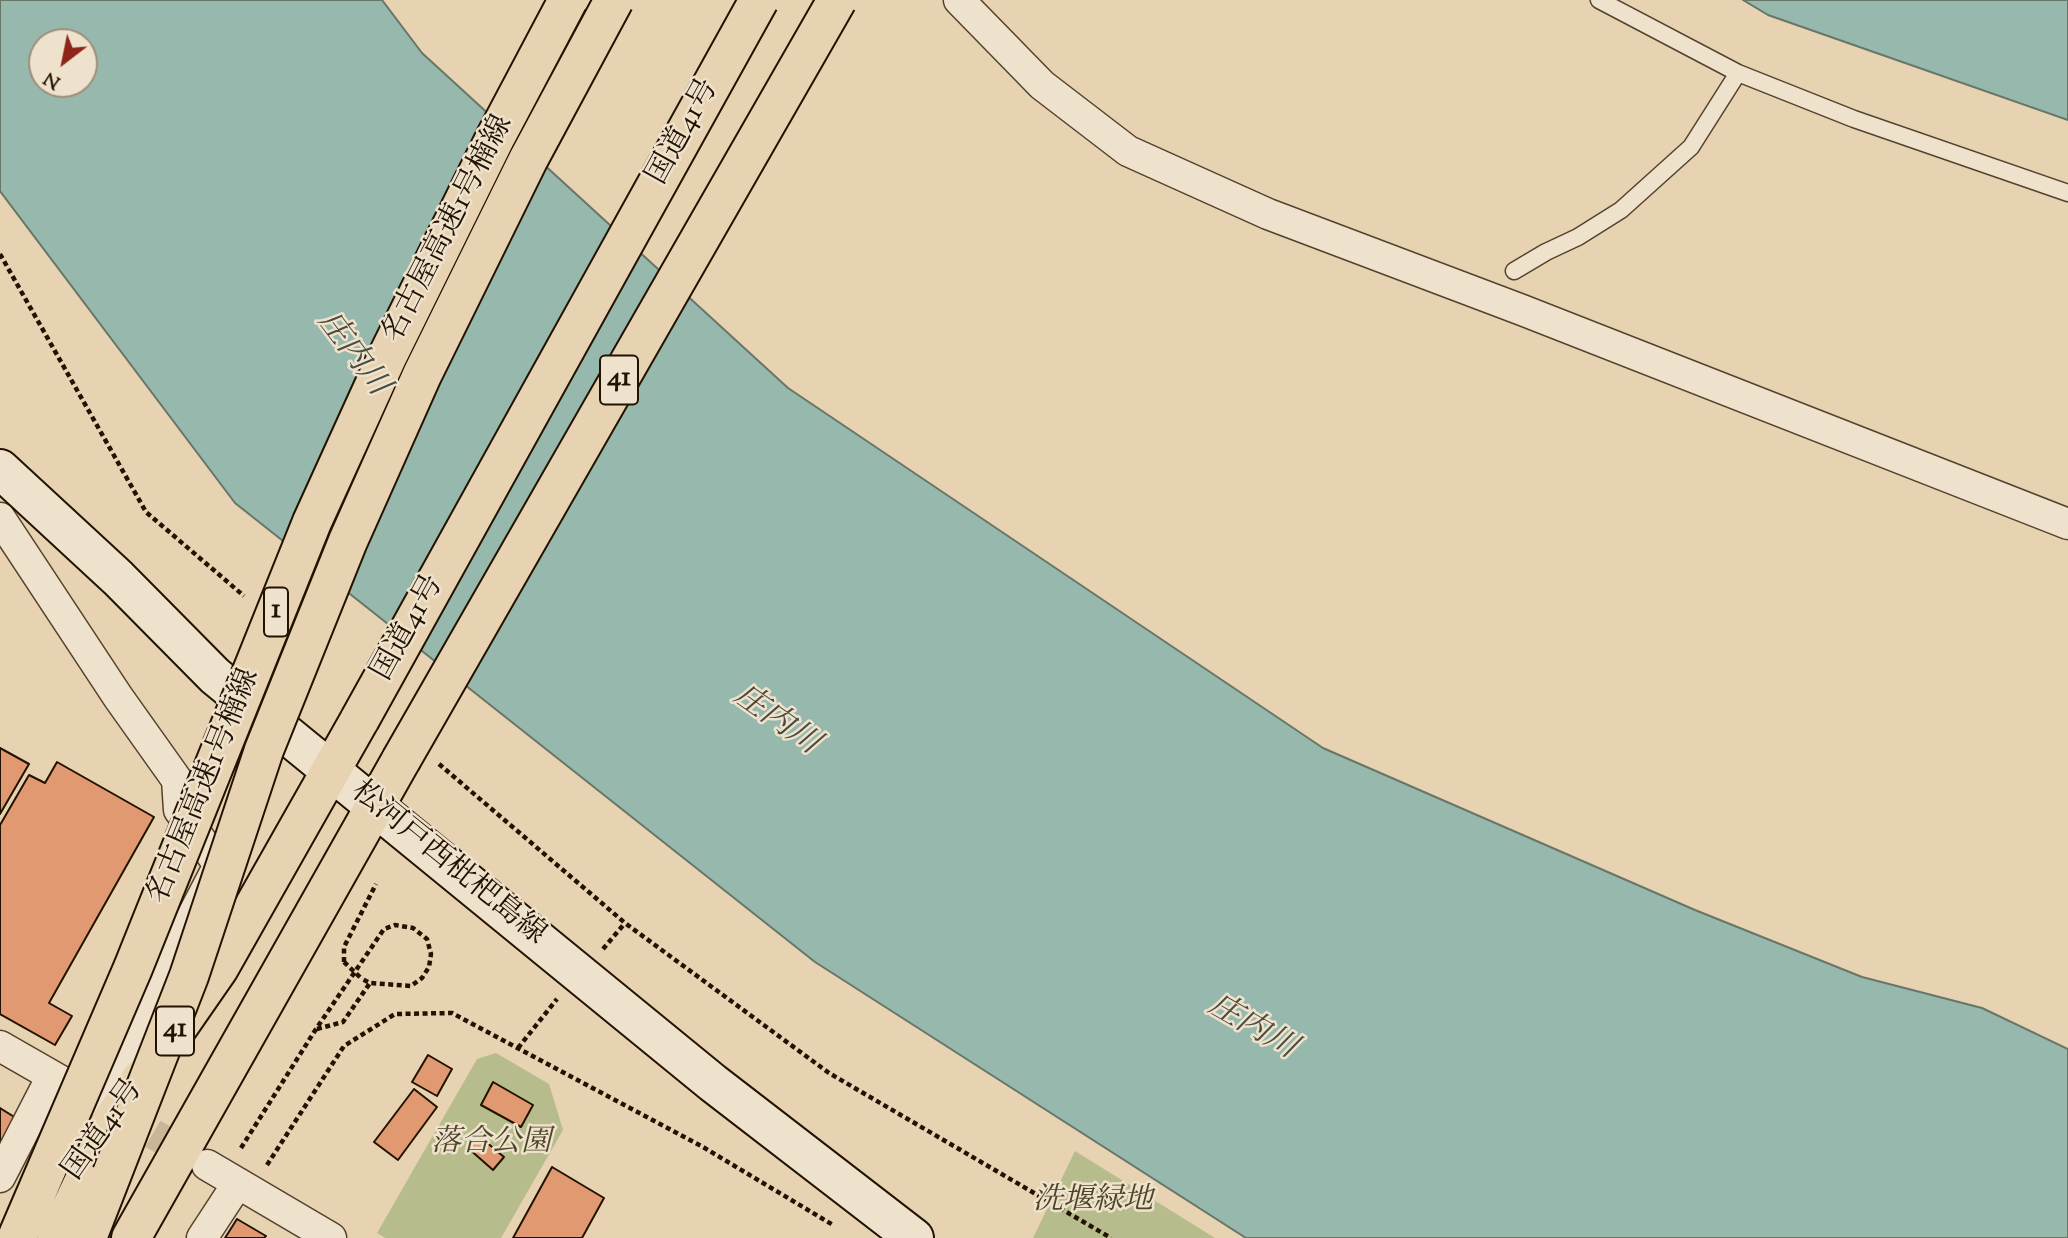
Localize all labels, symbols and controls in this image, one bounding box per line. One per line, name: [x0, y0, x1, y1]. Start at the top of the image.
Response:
north arrow: [28, 28, 98, 98]
text: N: [39, 64, 66, 95]
street label: 国道41号: [641, 74, 729, 192]
street label: 名古屋高速1号楠線: [377, 110, 523, 350]
water label: 庄内川: [307, 305, 395, 405]
road number: 41: [600, 356, 638, 404]
street label: 国道41号: [366, 570, 454, 688]
road number: 1: [264, 588, 288, 636]
street label: 名古屋高速1号楠線: [142, 664, 270, 910]
water label: 庄内川: [725, 679, 825, 765]
street label: 松河戸西枇杷島線: [342, 775, 552, 955]
water label: 庄内川: [1200, 988, 1302, 1070]
road number: 41: [156, 1006, 194, 1056]
street label: 国道41号: [57, 1073, 153, 1189]
park label: 落合公園: [431, 1127, 551, 1163]
park label: 洗堰緑地: [1033, 1185, 1153, 1221]

